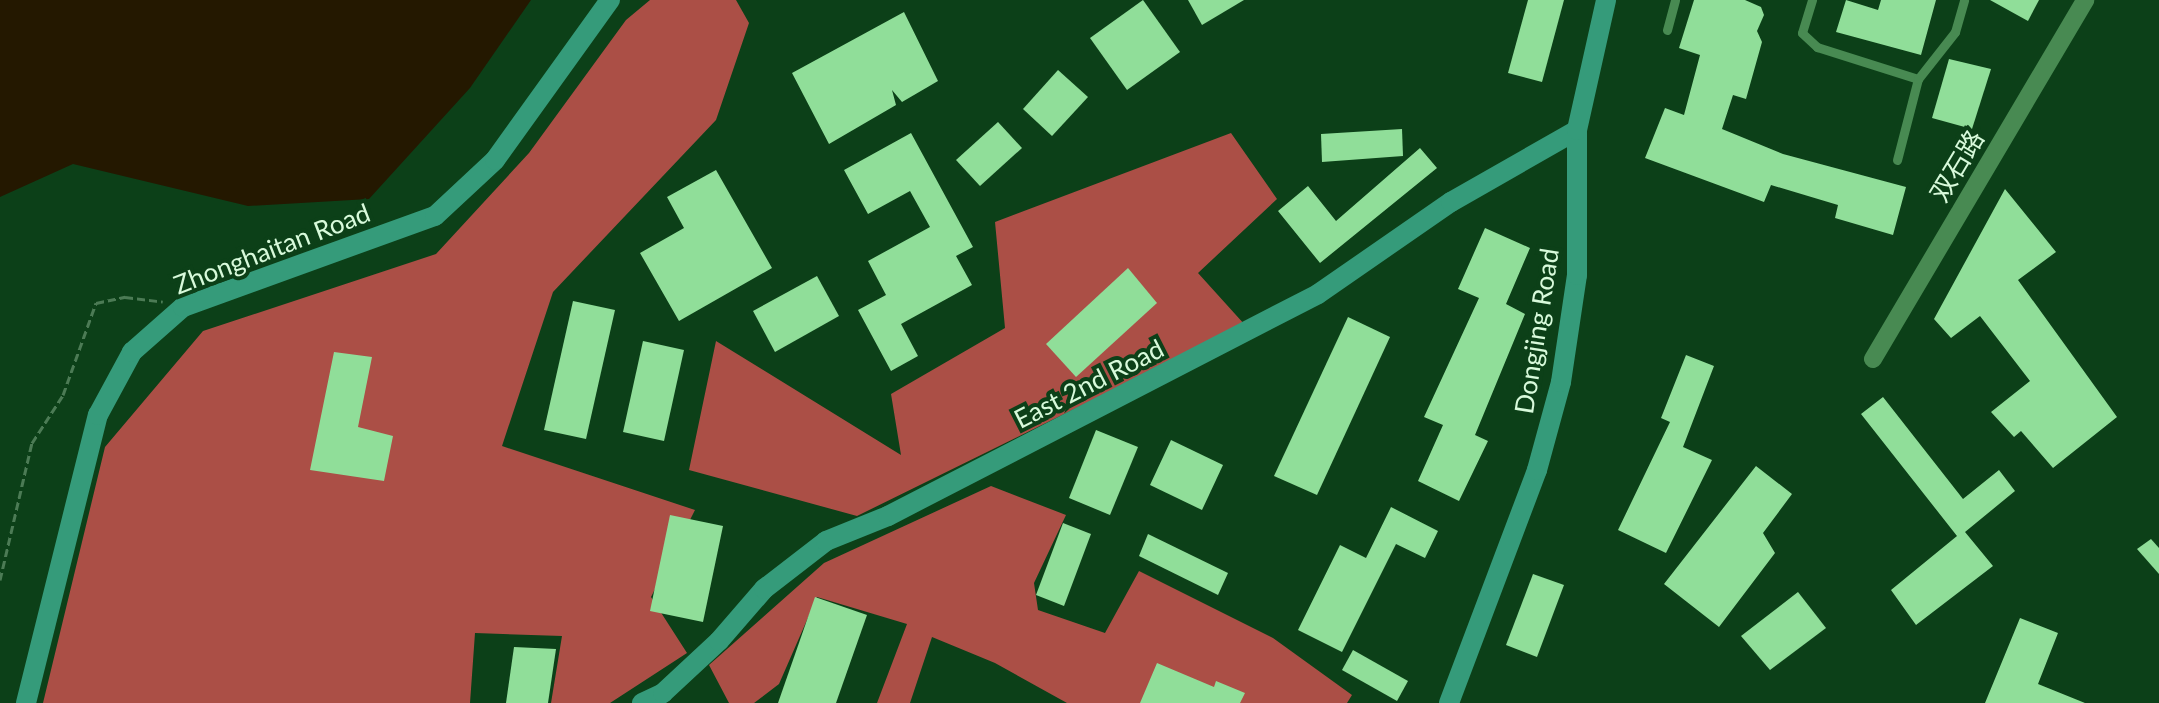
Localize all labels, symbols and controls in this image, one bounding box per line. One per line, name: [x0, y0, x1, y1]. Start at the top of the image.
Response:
street label: 双石路: [1924, 125, 1990, 207]
street label: Zhonghaitan Road: [170, 197, 374, 301]
street label: Dongjing Road: [1509, 246, 1565, 416]
street label: East 2nd Road: [1009, 333, 1169, 435]

